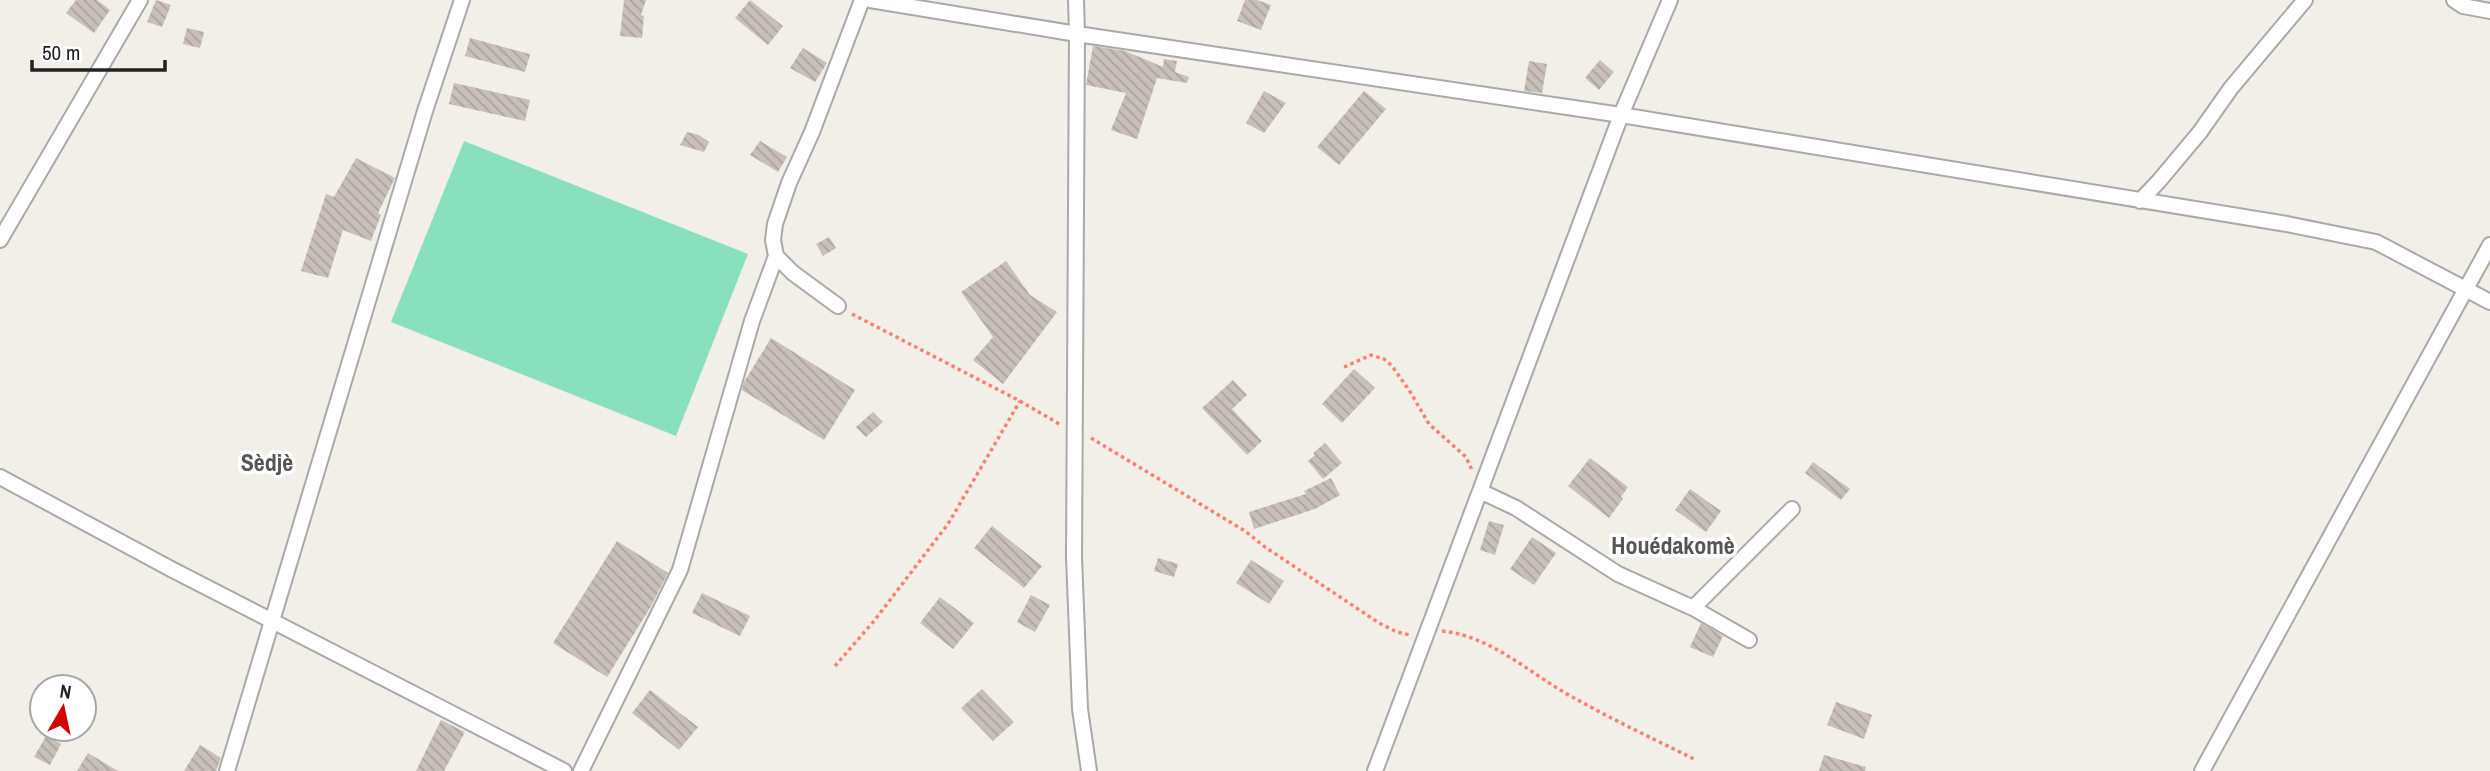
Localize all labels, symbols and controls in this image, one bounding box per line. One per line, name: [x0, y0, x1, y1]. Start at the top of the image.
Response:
scale bar: [32, 28, 164, 72]
text: 50 m: [42, 38, 80, 67]
district label: Sèdjè: [241, 446, 293, 478]
district label: Houédakomè: [1611, 529, 1735, 561]
north arrow: [28, 673, 98, 743]
text: N: [58, 677, 73, 705]

